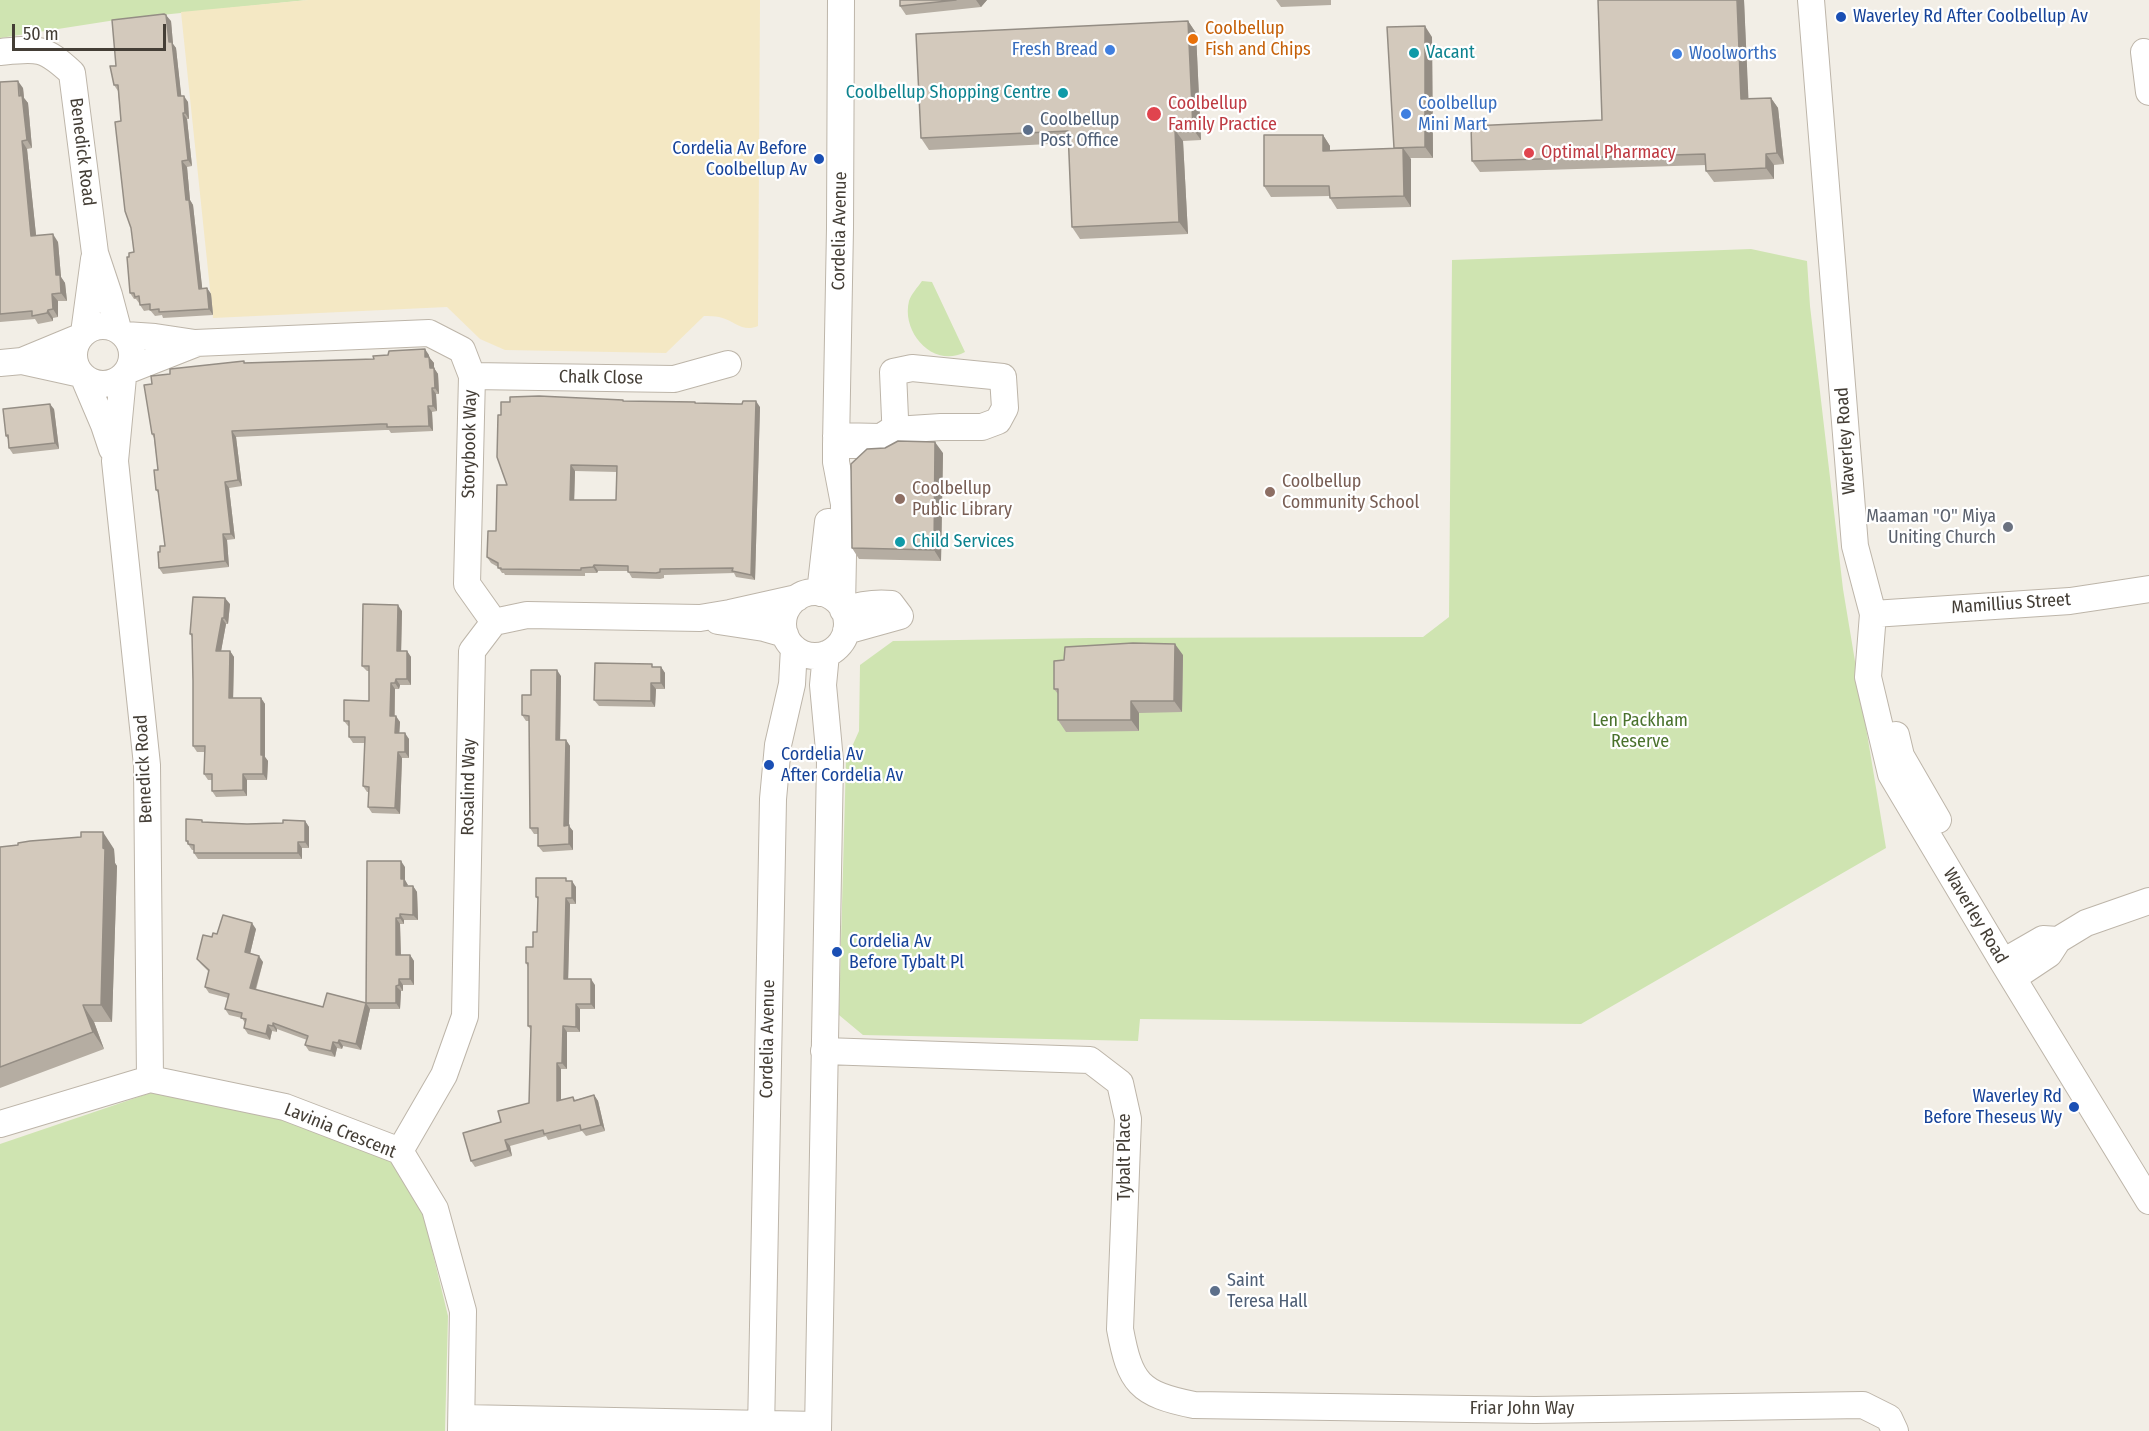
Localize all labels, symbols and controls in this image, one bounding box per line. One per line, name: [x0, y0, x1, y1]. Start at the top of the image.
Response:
place label: Waverley Rd After Coolbellup Av: [1853, 6, 2088, 28]
marker: Waverley Rd After Coolbellup Av: [1834, 10, 1848, 24]
scale bar: [15, 12, 170, 50]
place label: Coolbellup Fish and Chips: [1205, 18, 1311, 60]
text: 50 m: [23, 23, 59, 45]
marker: Coolbellup Fish and Chips: [1186, 32, 1200, 46]
place label: Fresh Bread: [1012, 39, 1098, 61]
place label: Vacant: [1426, 42, 1475, 64]
marker: Fresh Bread: [1103, 43, 1117, 57]
place label: Woolworths: [1689, 43, 1777, 65]
marker: Vacant: [1407, 46, 1421, 60]
marker: Woolworths: [1670, 47, 1684, 61]
place label: Coolbellup Shopping Centre: [846, 82, 1051, 104]
marker: Coolbellup Shopping Centre: [1056, 86, 1070, 100]
place label: Coolbellup Family Practice: [1168, 93, 1277, 136]
place label: Coolbellup Mini Mart: [1418, 93, 1497, 136]
street label: Benedick Road: [65, 97, 99, 207]
marker: Coolbellup Family Practice: [1145, 105, 1163, 123]
marker: Coolbellup Mini Mart: [1399, 107, 1413, 121]
place label: Coolbellup Post Office: [1040, 109, 1119, 152]
marker: Coolbellup Post Office: [1021, 123, 1035, 137]
place label: Cordelia Av Before Coolbellup Av: [672, 138, 807, 180]
place label: Optimal Pharmacy: [1541, 142, 1676, 164]
marker: Optimal Pharmacy: [1522, 146, 1536, 160]
marker: Cordelia Av Before Coolbellup Av: [812, 152, 826, 166]
street label: Cordelia Avenue: [828, 171, 852, 291]
street label: Chalk Close: [559, 366, 643, 390]
street label: Waverley Road: [1831, 387, 1861, 495]
street label: Storybook Way: [458, 389, 482, 499]
place label: Coolbellup Community School: [1282, 471, 1419, 514]
place label: Coolbellup Public Library: [912, 478, 1012, 520]
marker: Coolbellup Community School: [1263, 485, 1277, 499]
marker: Coolbellup Public Library: [893, 492, 907, 506]
place label: Maaman "O" Miya Uniting Church: [1866, 506, 1996, 548]
marker: Maaman "O" Miya Uniting Church: [2001, 520, 2015, 534]
place label: Child Services: [912, 531, 1014, 553]
marker: Child Services: [893, 535, 907, 549]
street label: Mamillius Street: [1951, 589, 2071, 619]
park label: Len Packham Reserve: [1592, 710, 1688, 752]
street label: Benedick Road: [130, 714, 158, 824]
street label: Rosalind Way: [457, 738, 481, 836]
place label: Cordelia Av After Cordelia Av: [781, 744, 903, 786]
marker: Cordelia Av After Cordelia Av: [762, 758, 776, 772]
street label: Waverley Road: [1938, 864, 2012, 968]
place label: Cordelia Av Before Tybalt Pl: [849, 931, 964, 974]
marker: Cordelia Av Before Tybalt Pl: [830, 945, 844, 959]
street label: Cordelia Avenue: [756, 979, 780, 1099]
place label: Waverley Rd Before Theseus Wy: [1923, 1086, 2062, 1128]
street label: Lavinia Crescent: [281, 1099, 399, 1163]
marker: Waverley Rd Before Theseus Wy: [2067, 1100, 2081, 1114]
street label: Tybalt Place: [1114, 1113, 1136, 1201]
place label: Saint Teresa Hall: [1227, 1270, 1308, 1312]
marker: Saint Teresa Hall: [1208, 1284, 1222, 1298]
street label: Friar John Way: [1470, 1398, 1574, 1420]

